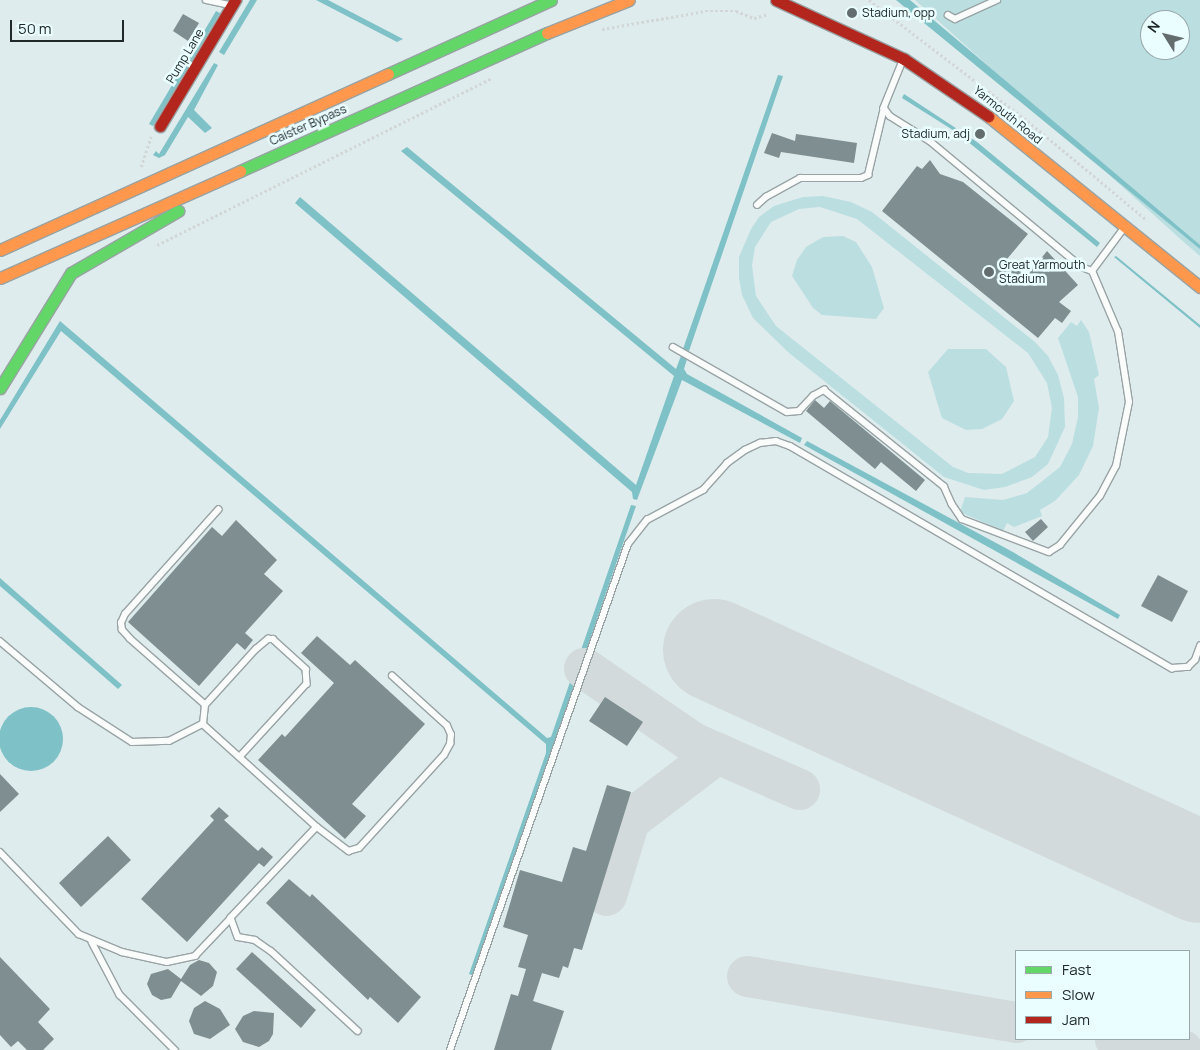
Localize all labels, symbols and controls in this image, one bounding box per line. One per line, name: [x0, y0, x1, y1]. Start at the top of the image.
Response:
place label: Stadium, opp: [862, 6, 935, 20]
marker: Stadium, opp: [846, 7, 858, 19]
scale bar: [12, 10, 126, 42]
north arrow: [1140, 10, 1190, 60]
text: N: [1143, 17, 1164, 36]
text: 50 m: [18, 18, 52, 39]
street label: Pump Lane: [163, 26, 207, 86]
street label: Yarmouth Road: [971, 83, 1045, 147]
street label: Caister Bypass: [267, 102, 349, 148]
place label: Stadium, adj: [902, 127, 970, 141]
marker: Stadium, adj: [974, 128, 986, 140]
place label: Great Yarmouth Stadium: [999, 258, 1085, 286]
marker: Great Yarmouth Stadium: [983, 266, 995, 278]
legend: [1015, 950, 1190, 1040]
text: Fast: [1062, 959, 1091, 980]
text: Slow: [1062, 984, 1095, 1005]
text: Jam: [1062, 1009, 1090, 1030]

